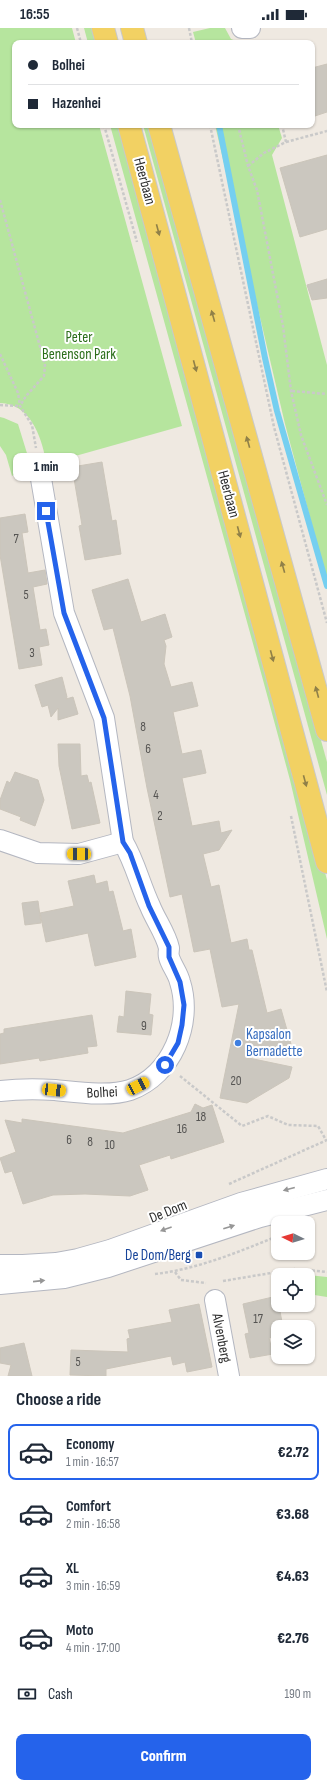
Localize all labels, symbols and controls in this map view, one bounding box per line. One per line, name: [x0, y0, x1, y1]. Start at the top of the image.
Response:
text: 16:55: [20, 5, 49, 24]
text: Bolhei: [52, 56, 85, 75]
text: Hazenhei: [52, 94, 101, 113]
street label: Heerbaan: [129, 155, 160, 207]
one-way arrow: [155, 224, 161, 236]
one-way arrow: [210, 310, 216, 322]
park label: Peter Benenson Park: [42, 328, 116, 364]
one-way arrow: [192, 360, 198, 372]
one-way arrow: [245, 435, 251, 447]
callout: 1 min: [13, 453, 79, 481]
text: 1 min: [34, 459, 58, 475]
street label: Heerbaan: [213, 468, 244, 520]
route end: [37, 502, 55, 520]
one-way arrow: [236, 527, 242, 539]
house number: 7: [13, 531, 19, 547]
one-way arrow: [280, 561, 286, 573]
house number: 5: [23, 587, 29, 603]
house number: 3: [29, 645, 35, 661]
one-way arrow: [269, 649, 275, 662]
one-way arrow: [314, 686, 320, 698]
house number: 8: [140, 719, 146, 735]
house number: 6: [145, 741, 151, 757]
one-way arrow: [302, 775, 308, 787]
house number: 4: [153, 787, 159, 803]
house number: 2: [157, 808, 163, 824]
car: [67, 848, 91, 860]
house number: 9: [141, 1018, 147, 1034]
place label: Kapsalon Bernadette: [246, 1025, 303, 1061]
marker: Kapsalon Bernadette: [233, 1038, 243, 1048]
route start: [156, 1056, 174, 1074]
house number: 20: [230, 1073, 242, 1089]
car: [125, 1075, 151, 1097]
street label: Bolhei: [86, 1082, 118, 1103]
car: [41, 1083, 67, 1097]
house number: 18: [196, 1109, 206, 1125]
house number: 16: [177, 1121, 187, 1137]
house number: 6: [66, 1132, 72, 1148]
house number: 8: [87, 1134, 93, 1150]
house number: 10: [105, 1137, 115, 1153]
one-way arrow: [283, 1186, 295, 1192]
street label: De Dom: [147, 1195, 190, 1228]
north arrow: [271, 1216, 315, 1260]
map controls: [271, 1216, 315, 1364]
one-way arrow: [223, 1224, 235, 1230]
one-way arrow: [159, 1226, 171, 1232]
place label: De Dom/Berg: [125, 1246, 191, 1265]
marker: De Dom/Berg: [194, 1250, 204, 1260]
button: locate: [271, 1268, 315, 1312]
one-way arrow: [33, 1278, 45, 1284]
street label: Alvenberg: [207, 1311, 236, 1364]
house number: 17: [253, 1311, 264, 1327]
button: layers: [271, 1320, 315, 1364]
house number: 5: [75, 1354, 81, 1370]
text: Choose a ride: [16, 1389, 101, 1410]
icon: car: [18, 1434, 54, 1470]
text: Economy: [66, 1435, 115, 1454]
text: €2.72: [278, 1443, 309, 1462]
text: 1 min · 16:57: [66, 1454, 119, 1470]
icon: car: [18, 1496, 54, 1532]
text: Comfort: [66, 1497, 111, 1516]
text: €3.68: [276, 1505, 309, 1524]
text: 2 min · 16:58: [66, 1516, 120, 1532]
icon: car: [18, 1558, 54, 1594]
text: XL: [66, 1559, 79, 1578]
text: €4.63: [276, 1567, 309, 1586]
text: 3 min · 16:59: [66, 1578, 120, 1594]
icon: car: [18, 1620, 54, 1656]
text: Moto: [66, 1621, 93, 1640]
text: €2.76: [277, 1629, 309, 1648]
text: 4 min · 17:00: [66, 1640, 120, 1656]
icon: cash: [16, 1683, 38, 1705]
text: Cash: [48, 1685, 73, 1704]
text: 190 m: [284, 1686, 311, 1702]
button: Confirm: [16, 1734, 311, 1780]

